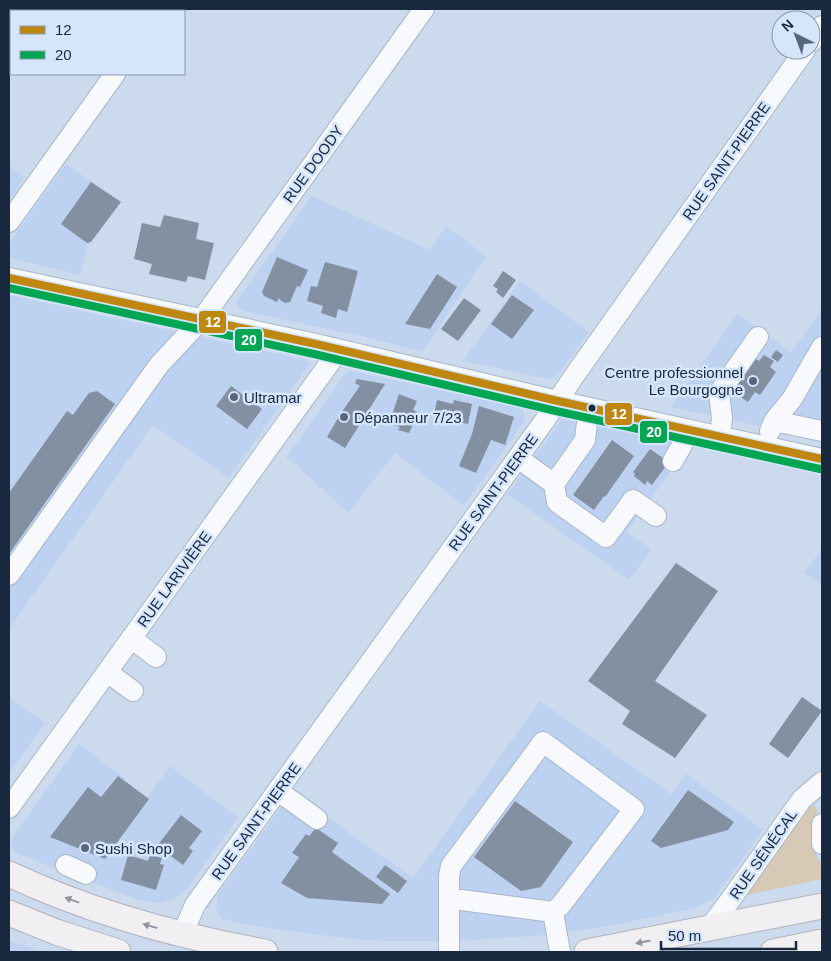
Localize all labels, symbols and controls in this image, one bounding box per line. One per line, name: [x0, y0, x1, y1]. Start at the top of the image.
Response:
legend: [10, 10, 185, 75]
north arrow: [771, 10, 821, 60]
text: N: [778, 16, 796, 35]
text: 12: [55, 21, 72, 38]
text: 20: [55, 46, 72, 63]
street label: RUE SAINT-PIERRE: [679, 99, 773, 223]
street label: RUE DOODY: [279, 122, 347, 206]
line badge: 12: [198, 310, 227, 334]
text: 12: [205, 314, 221, 330]
line badge: 20: [234, 328, 263, 352]
text: 20: [241, 332, 257, 348]
place label: Centre professionnel Le Bourgogne: [605, 364, 743, 398]
marker: Centre professionnel Le Bourgogne: [747, 375, 759, 387]
place label: Ultramar: [244, 389, 302, 406]
marker: Ultramar: [228, 391, 240, 403]
line badge: 12: [604, 402, 633, 426]
unlabelled marker: [587, 403, 597, 413]
text: 12: [611, 406, 627, 422]
place label: Dépanneur 7/23: [354, 409, 462, 426]
marker: Dépanneur 7/23: [338, 411, 350, 423]
line badge: 20: [639, 420, 668, 444]
text: 20: [646, 424, 662, 440]
street label: RUE SAINT-PIERRE: [445, 430, 541, 554]
street label: RUE LARIVIÈRE: [134, 528, 214, 630]
street label: RUE SAINT-PIERRE: [208, 759, 304, 883]
street label: RUE SÉNÉCAL: [726, 806, 800, 902]
place label: Sushi Shop: [95, 840, 172, 857]
marker: Sushi Shop: [79, 842, 91, 854]
one-way arrow: [64, 896, 79, 904]
scale bar: [661, 918, 796, 950]
one-way arrow: [142, 921, 157, 929]
text: 50 m: [668, 927, 701, 944]
one-way arrow: [635, 938, 650, 946]

